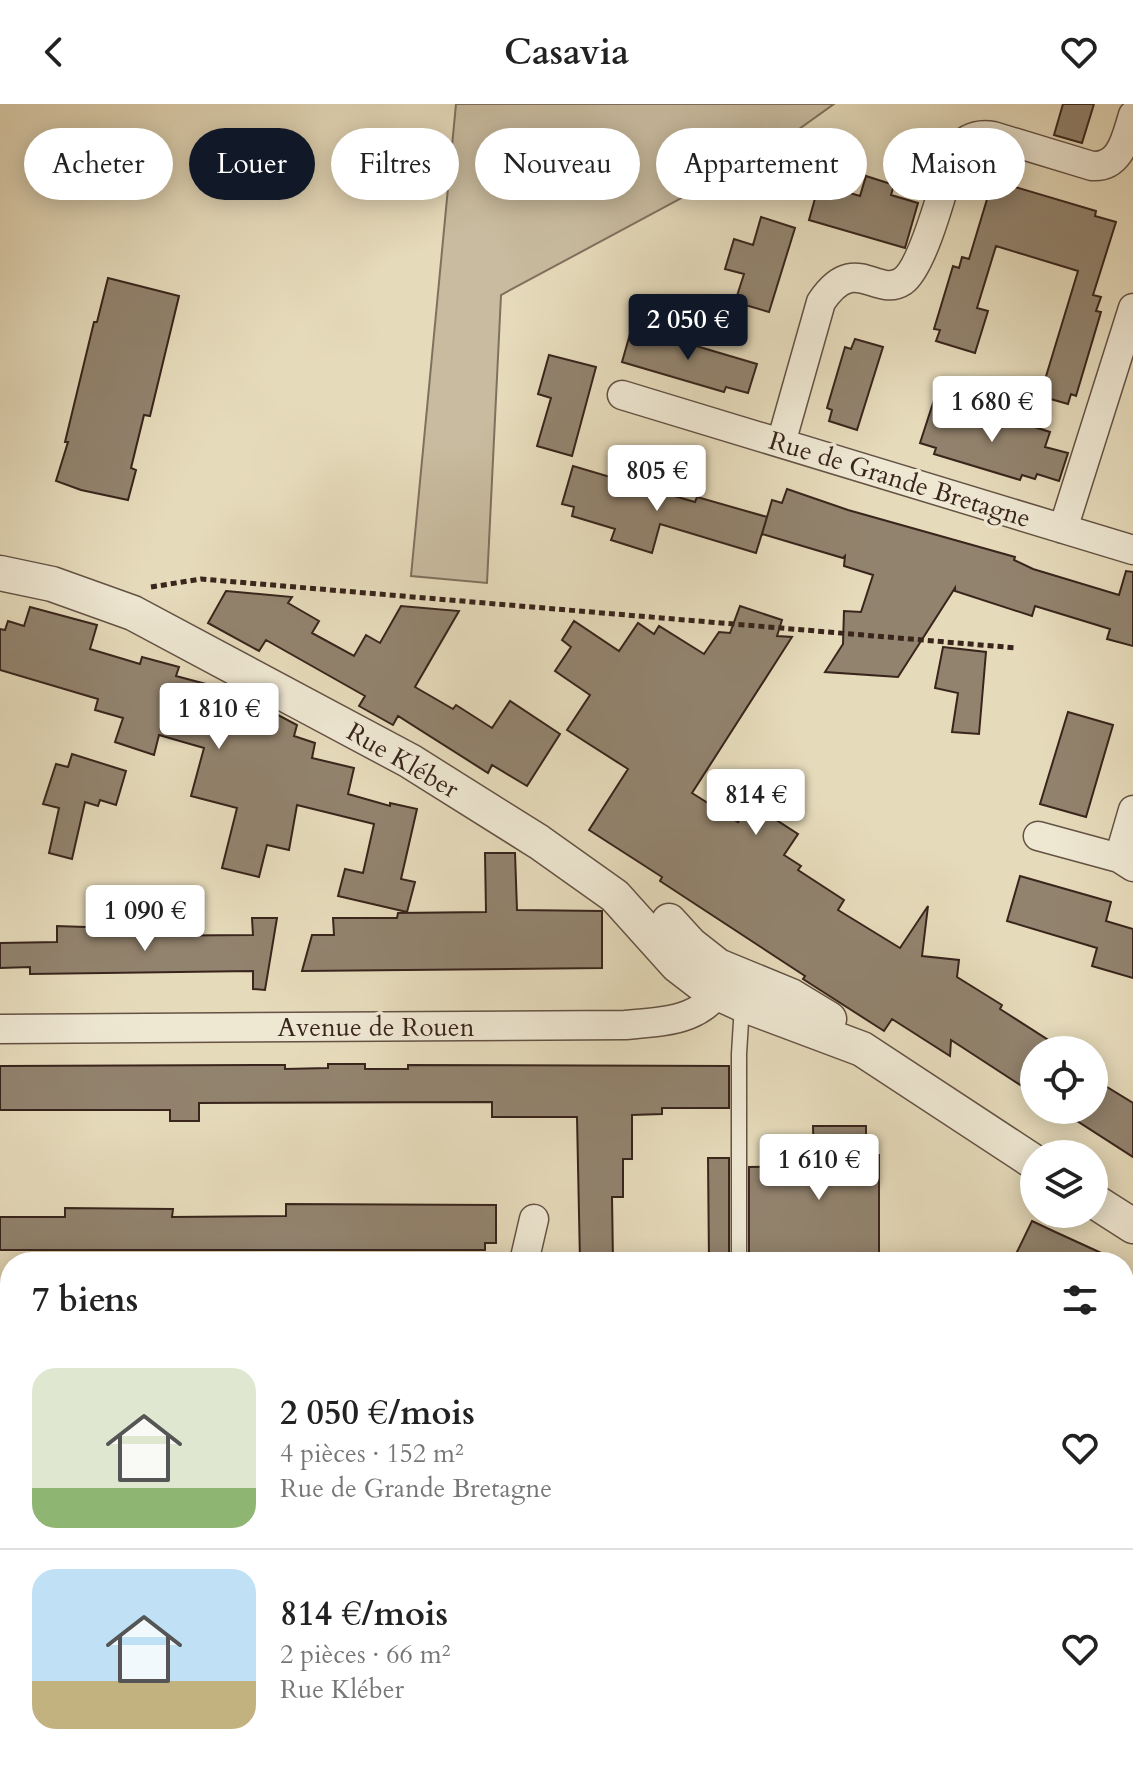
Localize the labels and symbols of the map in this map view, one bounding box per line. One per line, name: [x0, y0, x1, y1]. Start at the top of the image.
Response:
pin: 2 050 €: [614, 294, 762, 362]
pin: 1 680 €: [918, 376, 1066, 444]
street label: Rue de Grande Bretagne: [765, 423, 1035, 536]
pin: 805 €: [601, 445, 713, 513]
pin: 1 810 €: [145, 683, 293, 751]
street label: Rue Kléber: [340, 714, 466, 807]
pin: 814 €: [700, 769, 812, 837]
pin: 1 090 €: [71, 885, 219, 953]
street label: Avenue de Rouen: [278, 1010, 475, 1045]
pin: 1 610 €: [745, 1134, 893, 1202]

